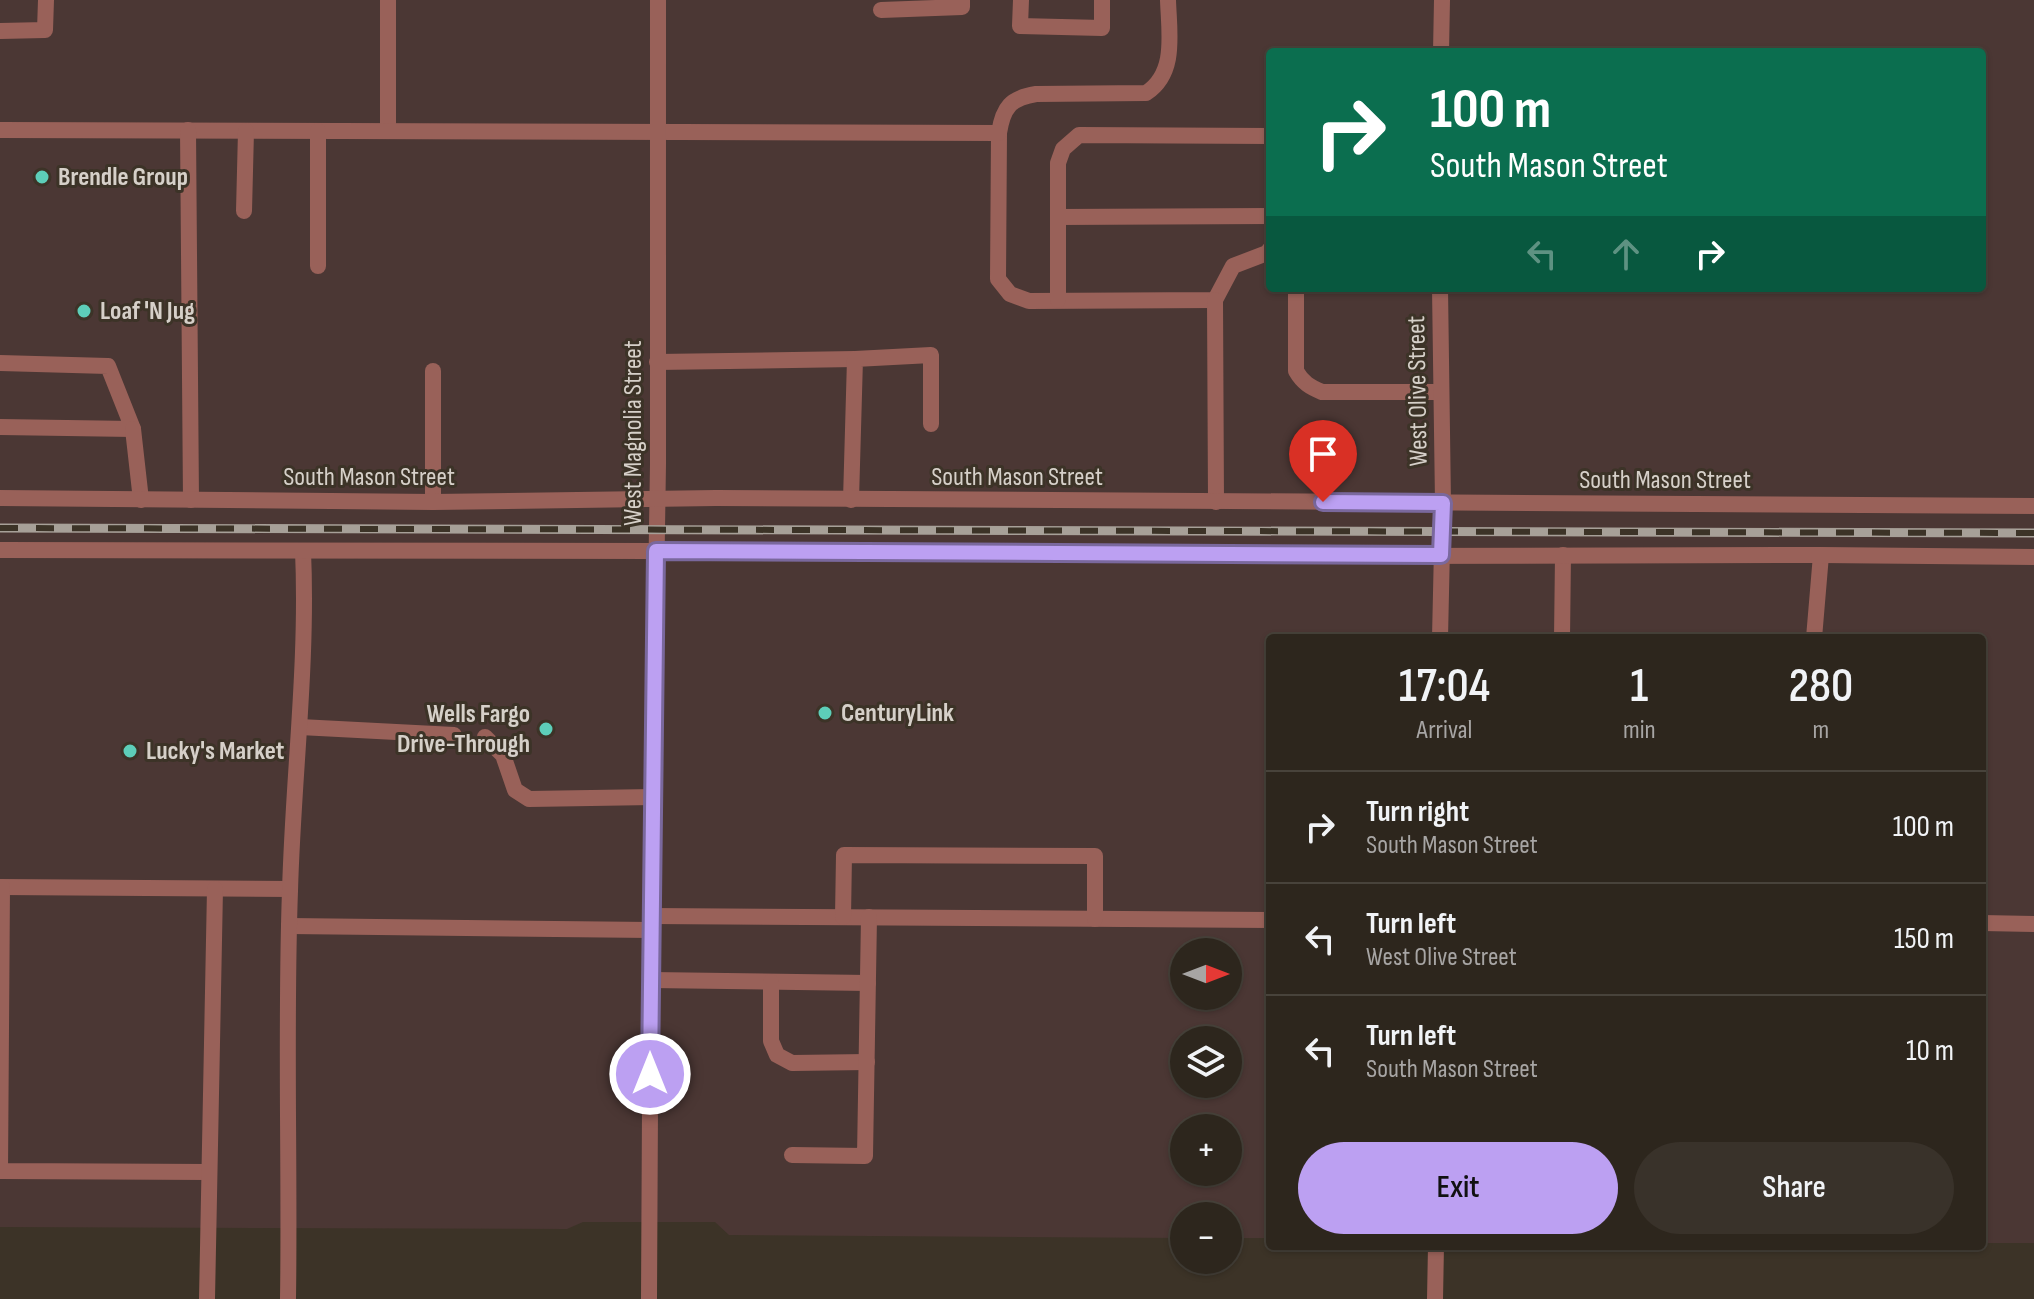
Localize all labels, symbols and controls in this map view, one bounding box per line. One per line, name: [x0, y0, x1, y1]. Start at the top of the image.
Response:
text: 100 m: [1430, 77, 1551, 144]
icon: right: [1298, 80, 1402, 184]
text: South Mason Street: [1430, 145, 1668, 188]
place label: Brendle Group: [58, 162, 188, 193]
marker: Brendle Group: [33, 168, 51, 186]
icon: left: [1520, 232, 1564, 276]
icon: ahead: [1604, 232, 1648, 276]
icon: right: [1688, 232, 1732, 276]
place label: Loaf 'N Jug: [100, 296, 195, 327]
marker: Loaf 'N Jug: [75, 302, 93, 320]
street label: West Olive Street: [1401, 315, 1435, 467]
street label: West Magnolia Street: [618, 340, 649, 526]
pin: [1289, 420, 1357, 502]
icon: arrive: [1301, 432, 1345, 476]
street label: South Mason Street: [283, 462, 455, 493]
street label: South Mason Street: [931, 462, 1103, 493]
street label: South Mason Street: [1579, 465, 1751, 496]
text: 17:04: [1399, 658, 1490, 715]
text: 1: [1630, 658, 1648, 715]
text: 280: [1788, 658, 1853, 715]
place label: CenturyLink: [841, 698, 954, 729]
place label: Wells Fargo Drive-Through: [397, 699, 530, 760]
marker: CenturyLink: [816, 704, 834, 722]
text: Arrival: [1417, 715, 1472, 746]
text: min: [1623, 715, 1656, 746]
text: m: [1812, 715, 1829, 746]
marker: Wells Fargo Drive-Through: [537, 720, 555, 738]
place label: Lucky's Market: [146, 736, 285, 767]
marker: Lucky's Market: [121, 742, 139, 760]
text: Turn right: [1366, 794, 1469, 830]
icon: right: [1298, 805, 1342, 849]
text: 100 m: [1893, 809, 1954, 845]
text: South Mason Street: [1366, 830, 1538, 861]
text: Turn left: [1366, 906, 1456, 942]
icon: left: [1298, 917, 1342, 961]
text: 150 m: [1894, 921, 1954, 957]
north arrow: [1170, 938, 1242, 1010]
map controls: [1170, 938, 1242, 1274]
text: West Olive Street: [1366, 942, 1517, 973]
text: Turn left: [1366, 1018, 1456, 1054]
button: layers: [1170, 1026, 1242, 1098]
icon: left: [1298, 1029, 1342, 1073]
position arrow: [608, 1032, 692, 1116]
text: 10 m: [1906, 1033, 1954, 1069]
text: South Mason Street: [1366, 1054, 1538, 1085]
button: +: [1170, 1114, 1242, 1186]
button: Exit: [1298, 1142, 1618, 1234]
button: Share: [1634, 1142, 1954, 1234]
button: −: [1170, 1202, 1242, 1274]

